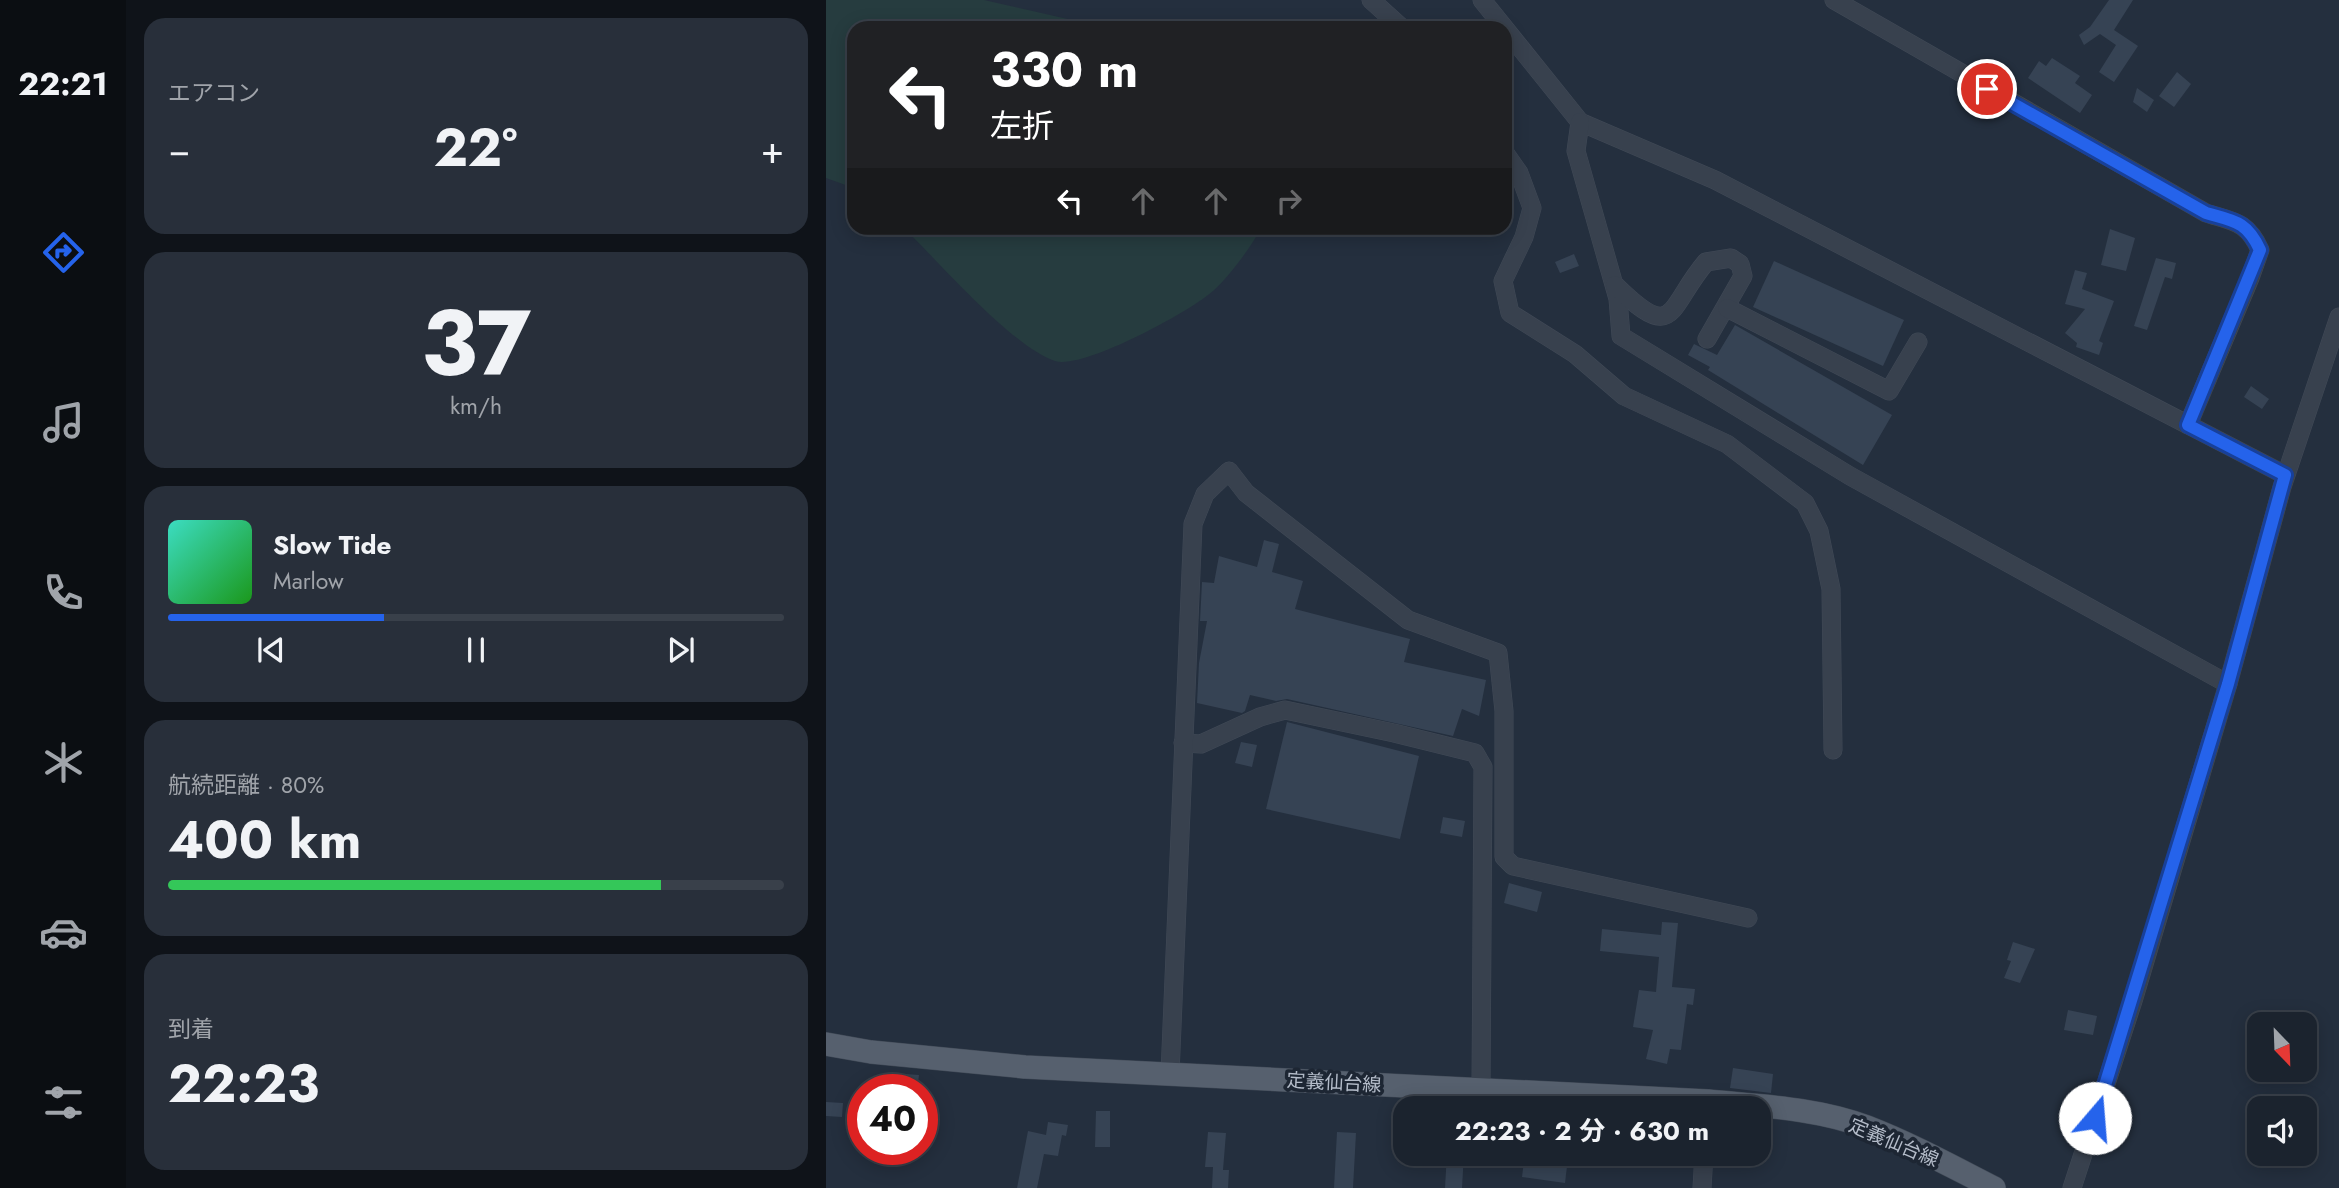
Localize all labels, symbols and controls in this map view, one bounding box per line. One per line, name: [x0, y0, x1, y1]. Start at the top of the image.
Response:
text: 330 m: [990, 35, 1138, 105]
icon: left: [875, 49, 966, 140]
pin: [1957, 59, 2017, 119]
text: 22:21: [18, 61, 108, 107]
icon: arrive: [1968, 70, 2006, 108]
text: エアコン: [168, 76, 260, 110]
text: 左折: [990, 103, 1054, 149]
text: 22°: [434, 110, 517, 186]
text: −: [168, 122, 190, 177]
text: +: [761, 122, 784, 177]
icon: left: [1051, 182, 1089, 220]
icon: ahead: [1124, 182, 1162, 220]
icon: ahead: [1197, 182, 1235, 220]
icon: right: [1270, 182, 1308, 220]
icon: directions: [39, 228, 88, 277]
text: 37: [421, 278, 531, 409]
text: km/h: [450, 389, 502, 423]
icon: music: [39, 398, 88, 447]
text: Slow Tide: [273, 526, 392, 564]
text: Marlow: [273, 564, 344, 598]
icon: phone: [39, 568, 88, 617]
icon: previous: [252, 631, 290, 669]
icon: pause: [457, 631, 495, 669]
icon: next: [662, 631, 700, 669]
icon: climate: [39, 738, 88, 787]
text: 航続距離 · 80%: [168, 768, 324, 802]
text: 400 km: [168, 802, 361, 878]
icon: car: [39, 908, 88, 957]
text: 到着: [168, 1012, 214, 1046]
north arrow: [2247, 1012, 2317, 1082]
map controls: [2247, 1012, 2317, 1166]
text: 22:23: [168, 1046, 319, 1122]
street label: 定義仙台線: [1286, 1067, 1382, 1098]
speed limit sign: 40: [847, 1074, 938, 1165]
icon: filters: [39, 1078, 88, 1127]
position arrow: [2058, 1081, 2132, 1155]
button: sound: [2247, 1096, 2317, 1166]
street label: 定義仙台線: [1845, 1111, 1943, 1173]
text: 22:23 · 2 分 · 630 m: [1455, 1112, 1709, 1150]

